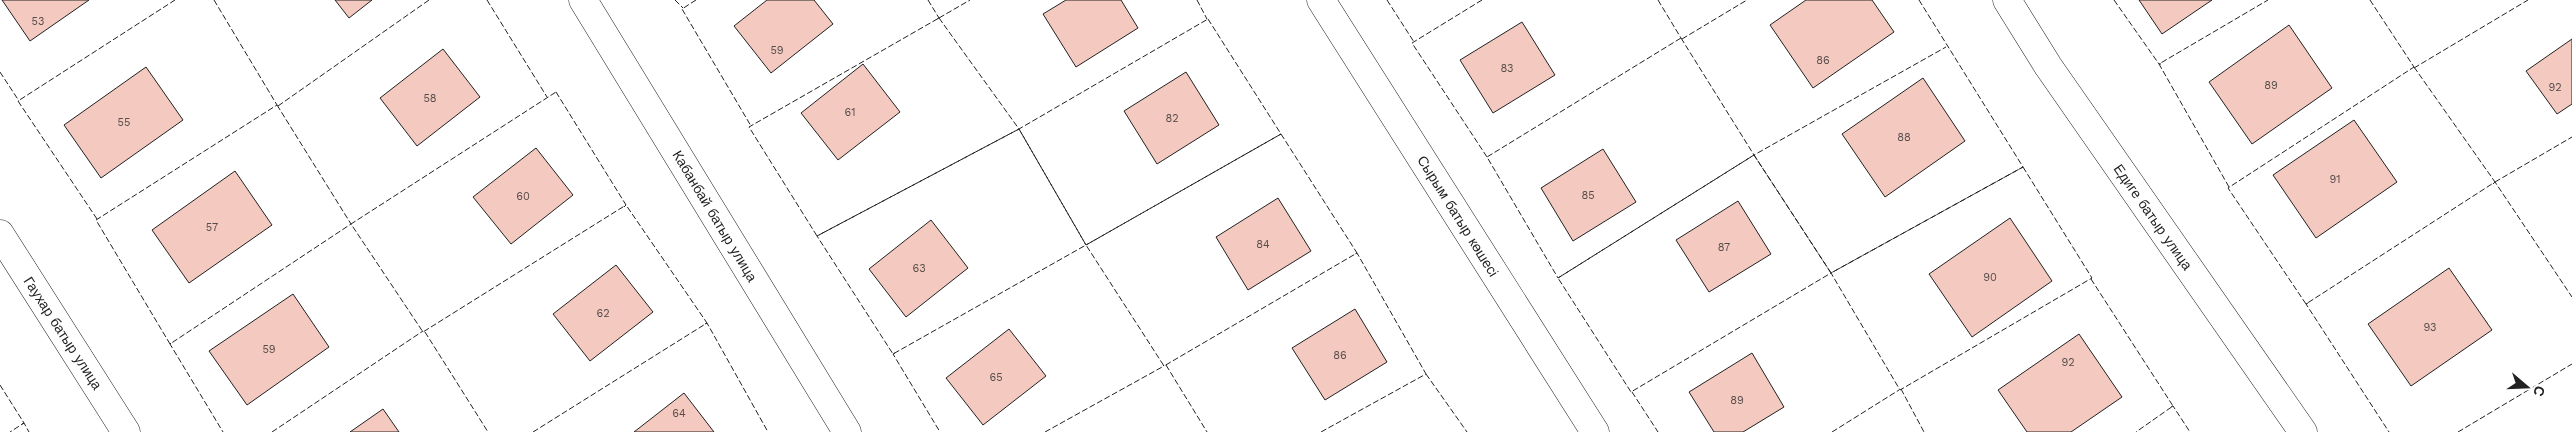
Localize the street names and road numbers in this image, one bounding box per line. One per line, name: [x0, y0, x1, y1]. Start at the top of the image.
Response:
street label: Кабанбай батыр улица: [670, 148, 761, 285]
street label: Сырым батыр көшесі: [1414, 153, 1502, 279]
street label: Едиге батыр улица: [2110, 161, 2196, 273]
street label: Гаухар батыр улица: [21, 274, 106, 393]

